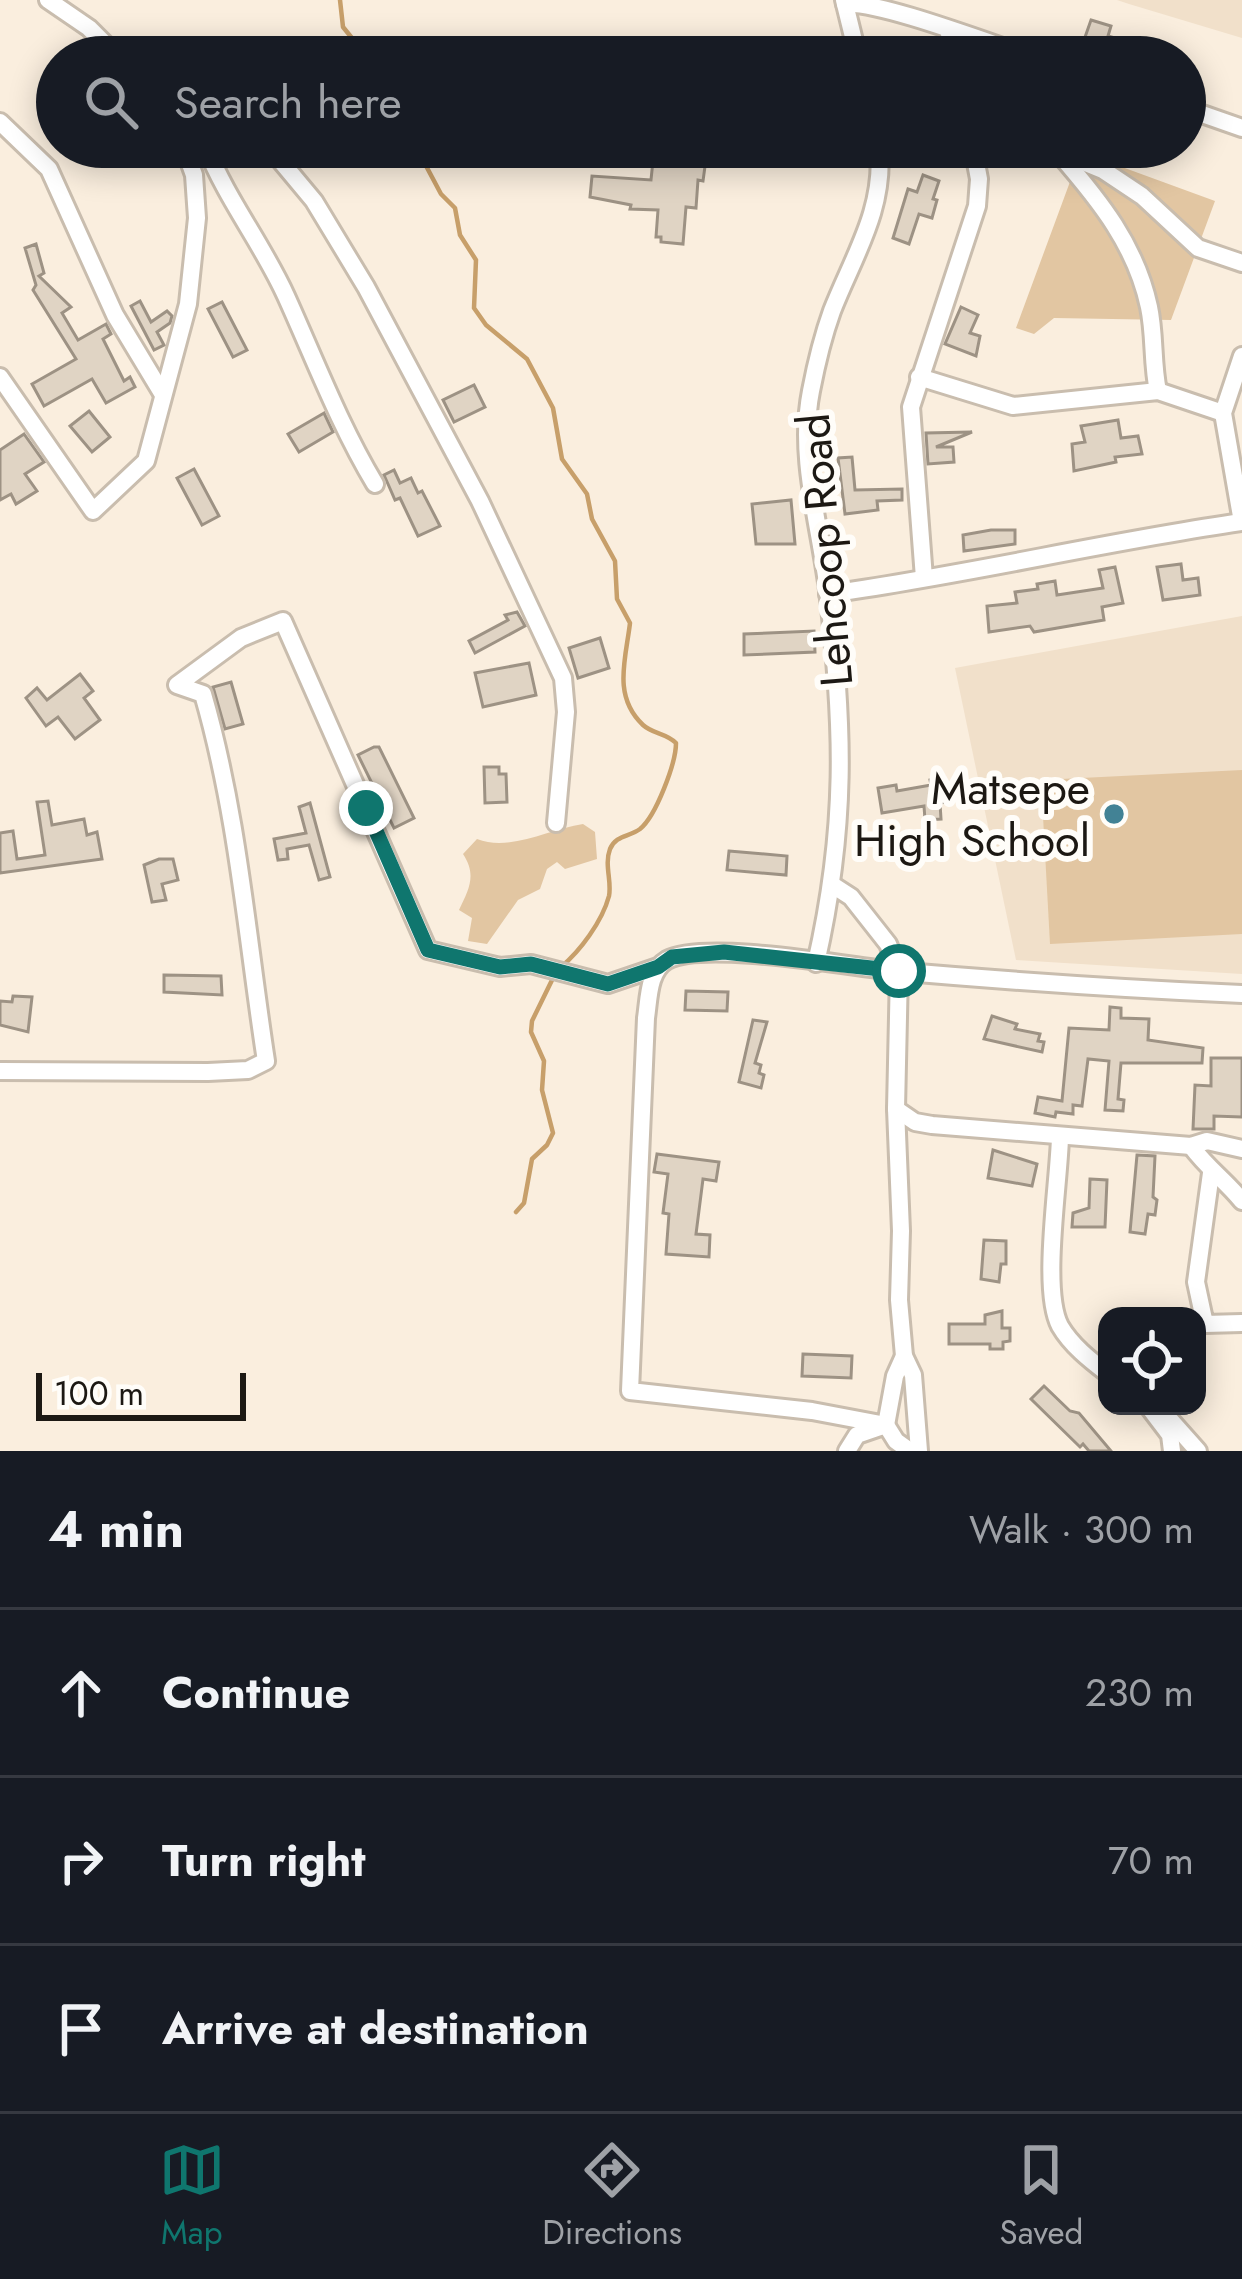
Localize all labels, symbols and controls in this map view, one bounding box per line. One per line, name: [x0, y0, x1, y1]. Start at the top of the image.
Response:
search box: [36, 36, 1206, 168]
icon: search: [78, 69, 144, 135]
text: Search here: [174, 70, 402, 135]
street label: Lehcoop Road: [781, 411, 869, 689]
place label: Matsepe High School: [854, 756, 1090, 873]
route end: [339, 781, 393, 835]
marker: Matsepe High School: [1101, 801, 1127, 827]
route start: [872, 944, 926, 998]
map controls: [1098, 1307, 1206, 1415]
button: locate: [1098, 1307, 1206, 1415]
scale bar: [36, 1367, 246, 1420]
text: 100 m: [54, 1370, 144, 1417]
text: 4 min: [48, 1492, 184, 1566]
text: Walk · 300 m: [969, 1501, 1194, 1558]
icon: ahead: [48, 1660, 114, 1726]
text: Continue: [162, 1660, 350, 1725]
text: 230 m: [1085, 1664, 1194, 1721]
icon: right: [48, 1828, 114, 1894]
text: Turn right: [162, 1828, 366, 1893]
text: 70 m: [1108, 1832, 1194, 1889]
icon: arrive: [48, 1996, 114, 2062]
text: Arrive at destination: [162, 1996, 589, 2061]
tab: Map: [159, 2137, 225, 2256]
tab: Directions: [542, 2137, 682, 2256]
tab: Saved: [1000, 2137, 1083, 2256]

